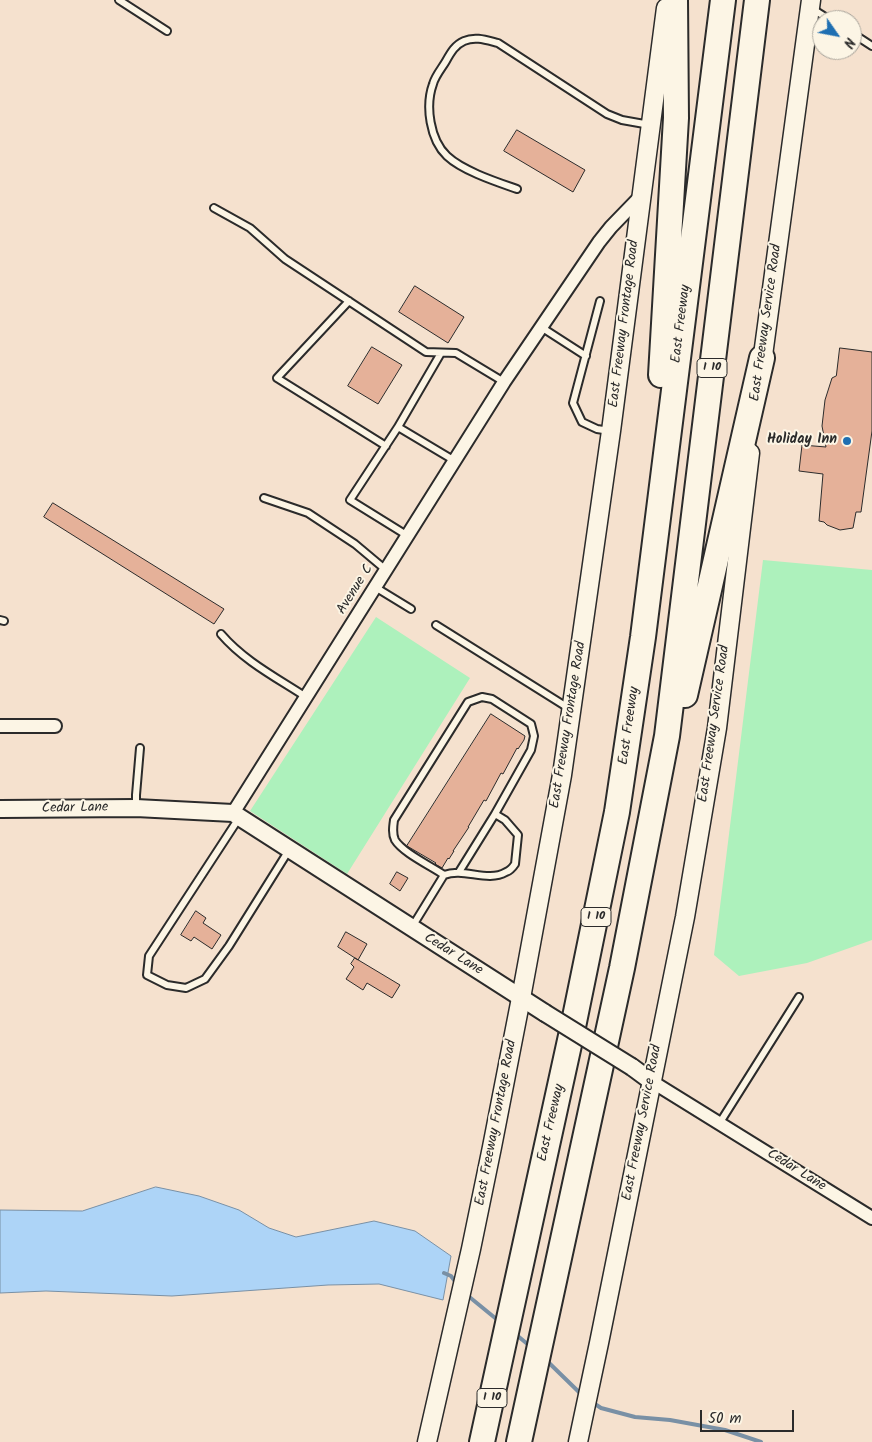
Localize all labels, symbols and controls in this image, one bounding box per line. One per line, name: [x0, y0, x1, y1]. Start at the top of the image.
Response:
north arrow: [812, 10, 862, 60]
text: N: [837, 33, 860, 52]
street label: East Freeway Frontage Road: [606, 239, 644, 409]
street label: East Freeway Service Road: [748, 243, 786, 403]
street label: East Freeway: [669, 284, 695, 364]
road number: I 10: [697, 358, 727, 378]
place label: Holiday Inn: [767, 433, 837, 449]
marker: Holiday Inn: [841, 435, 853, 447]
street label: Avenue C: [334, 562, 378, 618]
street label: East Freeway Frontage Road: [547, 640, 591, 810]
street label: East Freeway Service Road: [696, 644, 734, 804]
street label: East Freeway: [616, 686, 644, 766]
street label: Cedar Lane: [42, 800, 108, 818]
road number: I 10: [581, 908, 611, 926]
street label: Cedar Lane: [420, 930, 486, 980]
street label: East Freeway Frontage Road: [473, 1039, 521, 1207]
street label: East Freeway Service Road: [620, 1044, 666, 1202]
street label: East Freeway: [535, 1083, 569, 1163]
street label: Cedar Lane: [763, 1146, 829, 1196]
road number: I 10: [477, 1389, 507, 1408]
scale bar: [702, 1400, 796, 1432]
text: 50 m: [708, 1407, 742, 1431]

